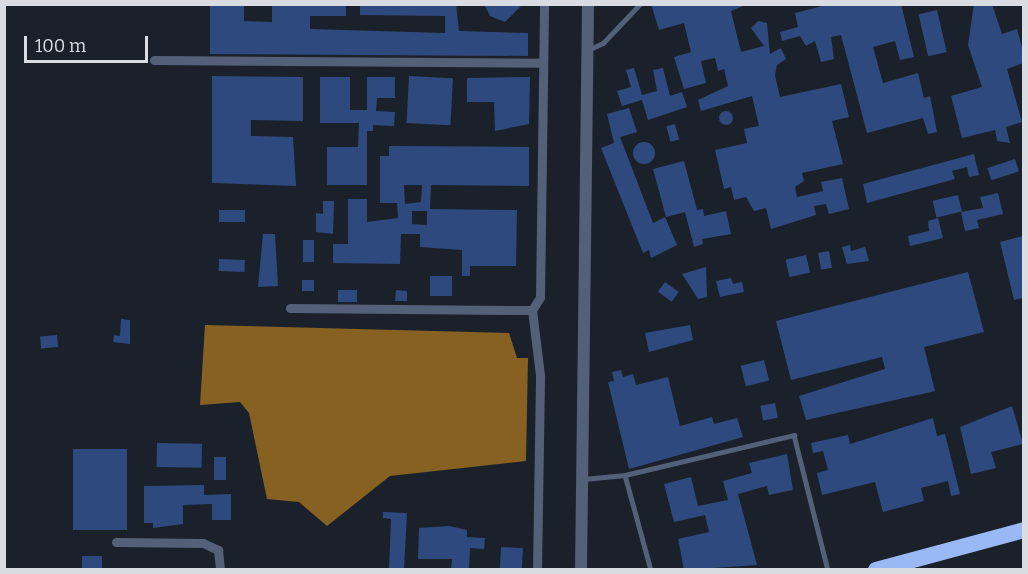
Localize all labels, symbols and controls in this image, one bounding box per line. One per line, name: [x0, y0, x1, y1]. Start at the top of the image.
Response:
scale bar: [27, 24, 152, 62]
text: 100 m: [35, 35, 86, 57]

